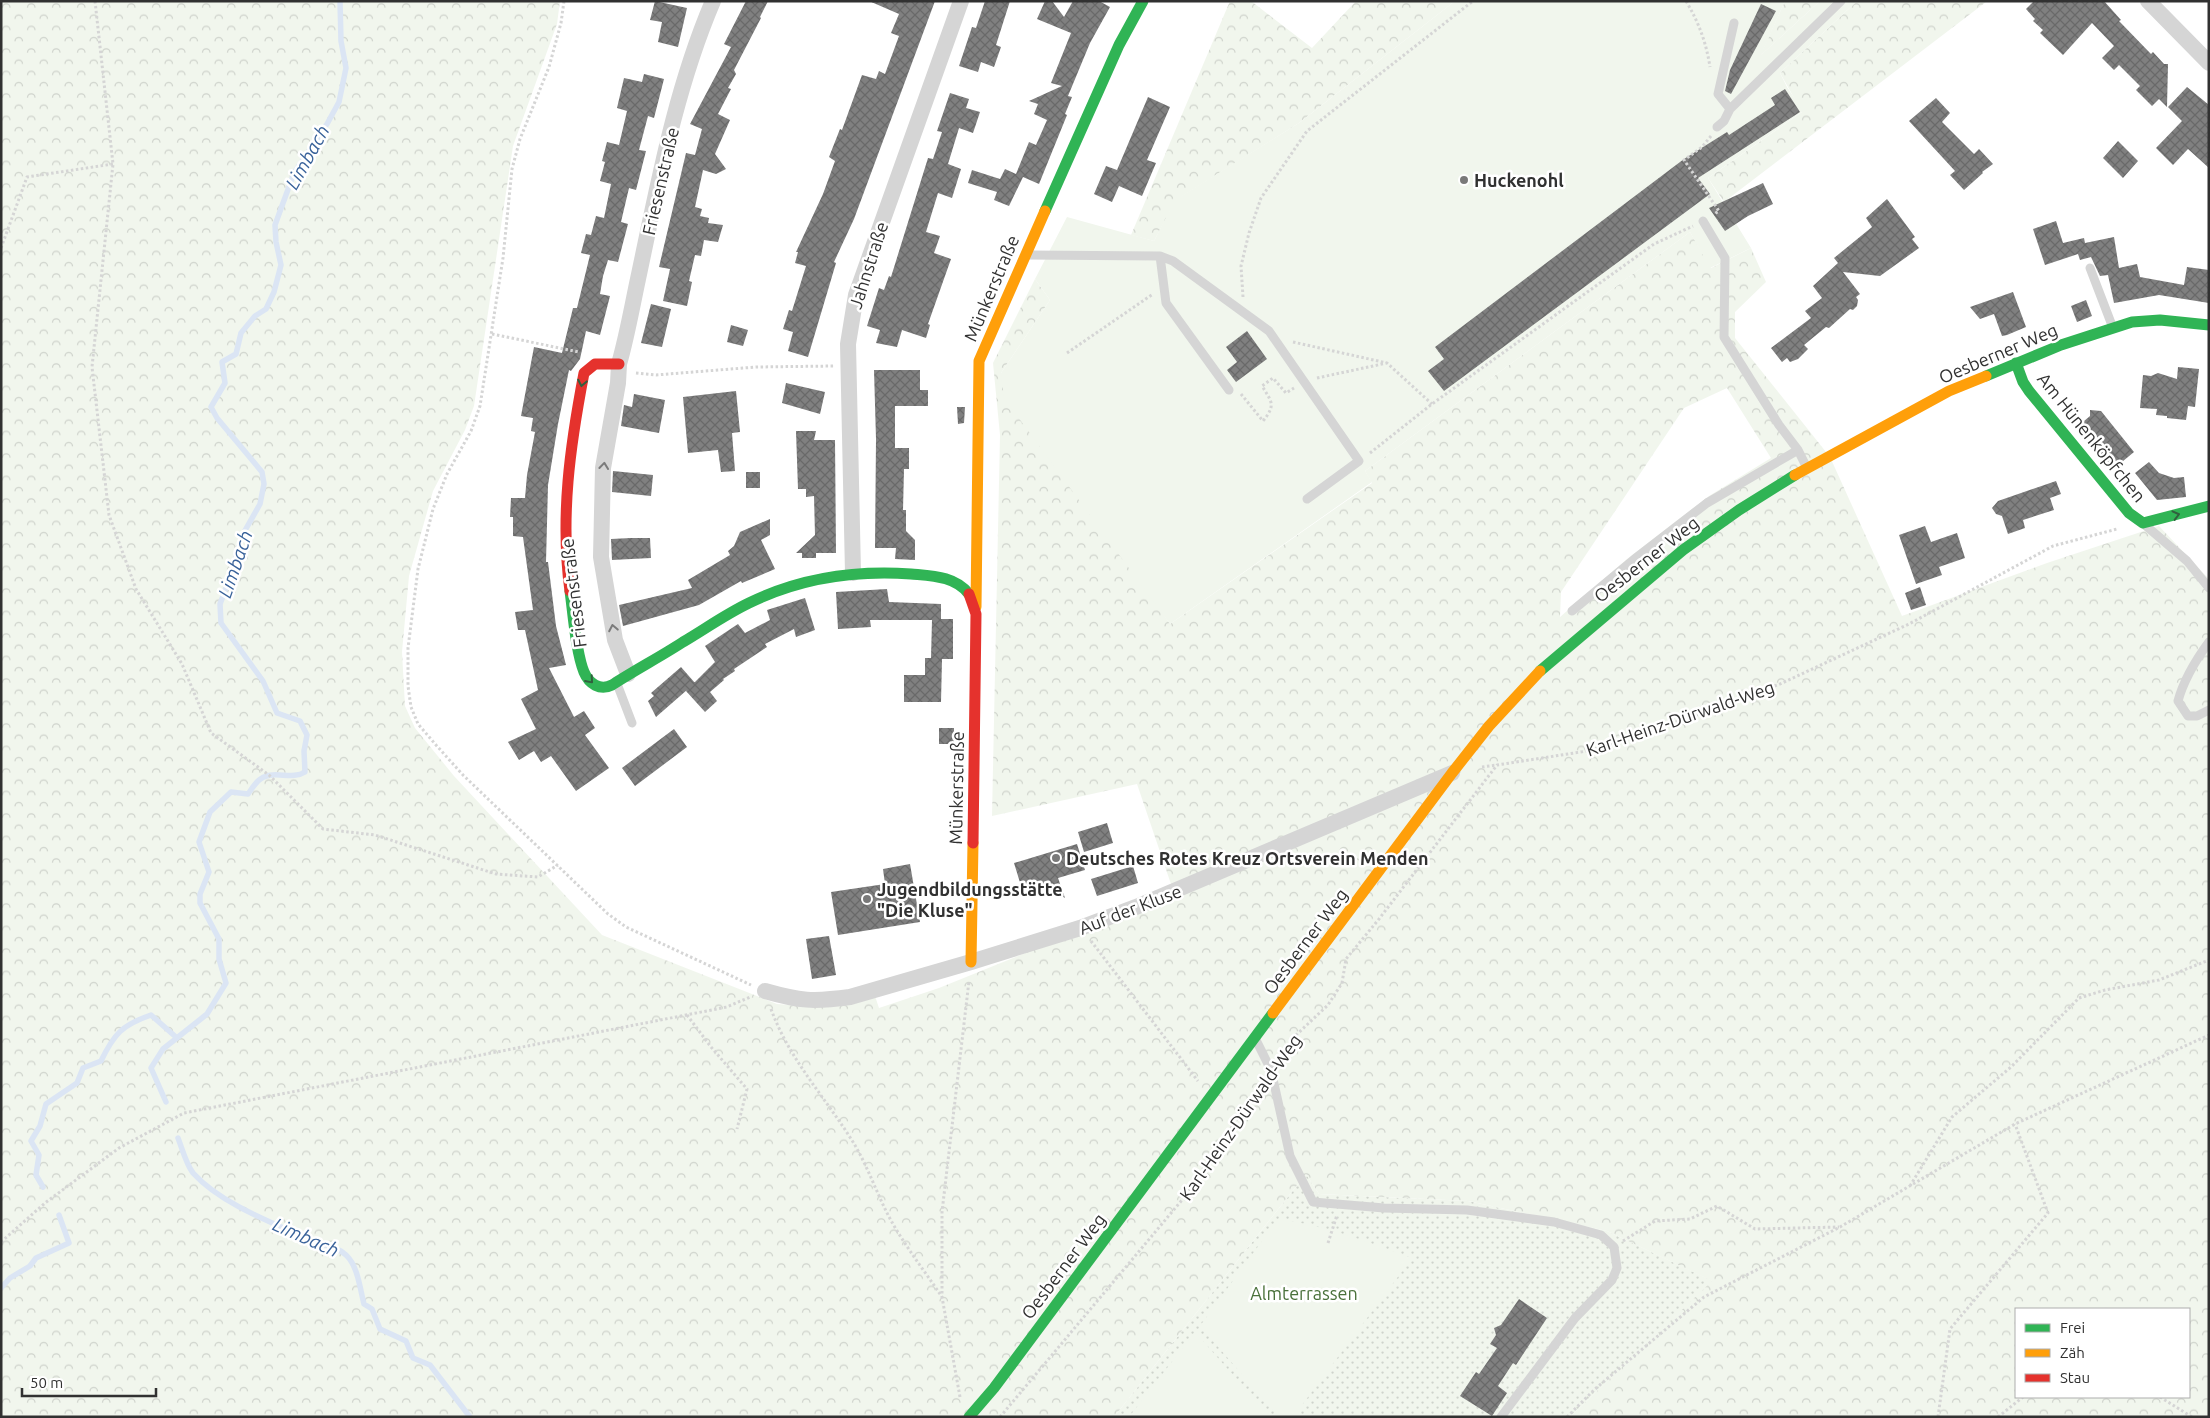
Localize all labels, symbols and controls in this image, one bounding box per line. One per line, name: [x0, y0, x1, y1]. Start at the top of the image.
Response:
water label: Limbach: [280, 121, 334, 193]
street label: Friesenstraße: [638, 125, 682, 237]
place label: Huckenohl: [1474, 170, 1564, 190]
marker: Huckenohl: [1458, 174, 1470, 186]
street label: Jahnstraße: [845, 219, 891, 311]
street label: Münkerstraße: [960, 232, 1022, 344]
street label: Oesberner Weg: [1936, 319, 2060, 387]
street label: Am Hünenköpfchen: [2034, 368, 2150, 506]
one-way arrow: [577, 378, 587, 387]
one-way arrow: [598, 462, 609, 470]
one-way arrow: [2171, 510, 2179, 520]
street label: Oesberner Weg: [1590, 512, 1702, 606]
water label: Limbach: [213, 527, 257, 601]
street label: Friesenstraße: [556, 537, 590, 649]
one-way arrow: [608, 623, 619, 632]
one-way arrow: [585, 675, 594, 684]
street label: Karl-Heinz-Dürwald-Weg: [1583, 676, 1777, 760]
street label: Münkerstraße: [945, 731, 967, 845]
place label: Deutsches Rotes Kreuz Ortsverein Menden: [1066, 848, 1429, 868]
marker: Deutsches Rotes Kreuz Ortsverein Menden: [1050, 852, 1062, 864]
place label: Jugendbildungsstätte "Die Kluse": [877, 879, 1063, 920]
street label: Auf der Kluse: [1076, 880, 1184, 938]
street label: Oesberner Weg: [1259, 884, 1351, 998]
marker: Jugendbildungsstätte "Die Kluse": [861, 893, 873, 905]
street label: Karl-Heinz-Dürwald-Weg: [1175, 1030, 1305, 1204]
street label: Oesberner Weg: [1017, 1209, 1109, 1323]
water label: Limbach: [270, 1213, 342, 1261]
park label: Almterrassen: [1250, 1283, 1358, 1303]
legend: [2015, 1308, 2190, 1398]
text: Frei: [2060, 1319, 2085, 1336]
text: Zäh: [2060, 1344, 2085, 1361]
scale bar: [22, 1366, 156, 1398]
text: Stau: [2060, 1369, 2090, 1386]
text: 50 m: [30, 1374, 63, 1391]

